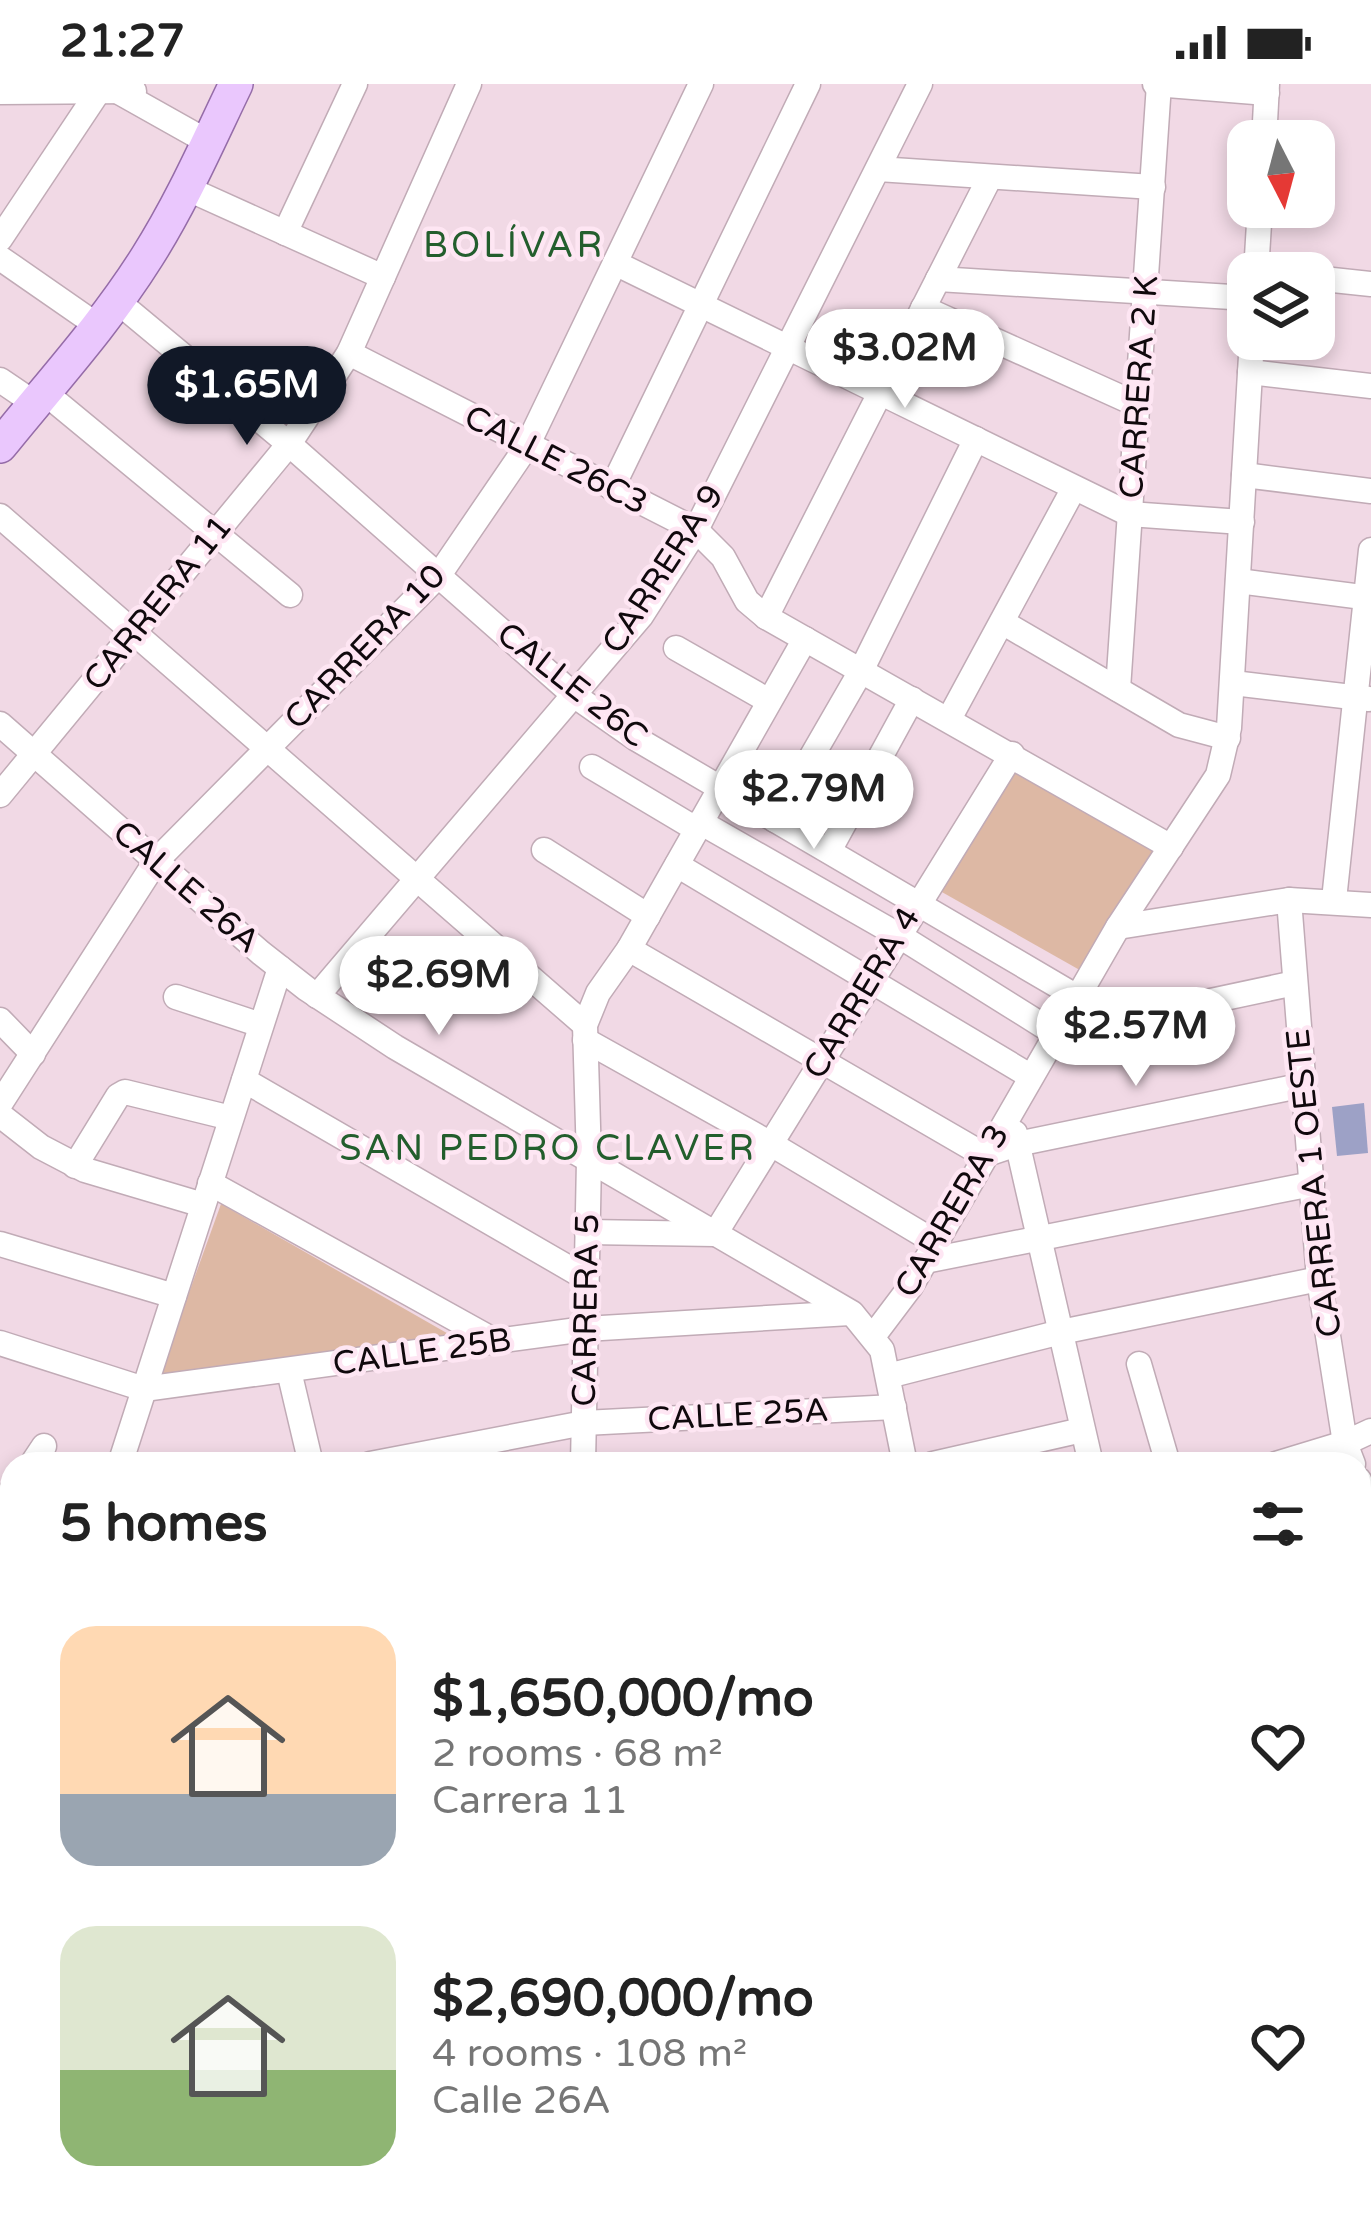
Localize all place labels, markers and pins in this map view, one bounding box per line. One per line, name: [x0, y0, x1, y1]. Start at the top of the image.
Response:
pin: $3.02M: [807, 309, 1003, 411]
pin: $1.65M: [149, 346, 345, 448]
pin: $2.79M: [716, 750, 912, 852]
pin: $2.69M: [341, 936, 537, 1038]
pin: $2.57M: [1038, 987, 1234, 1089]

